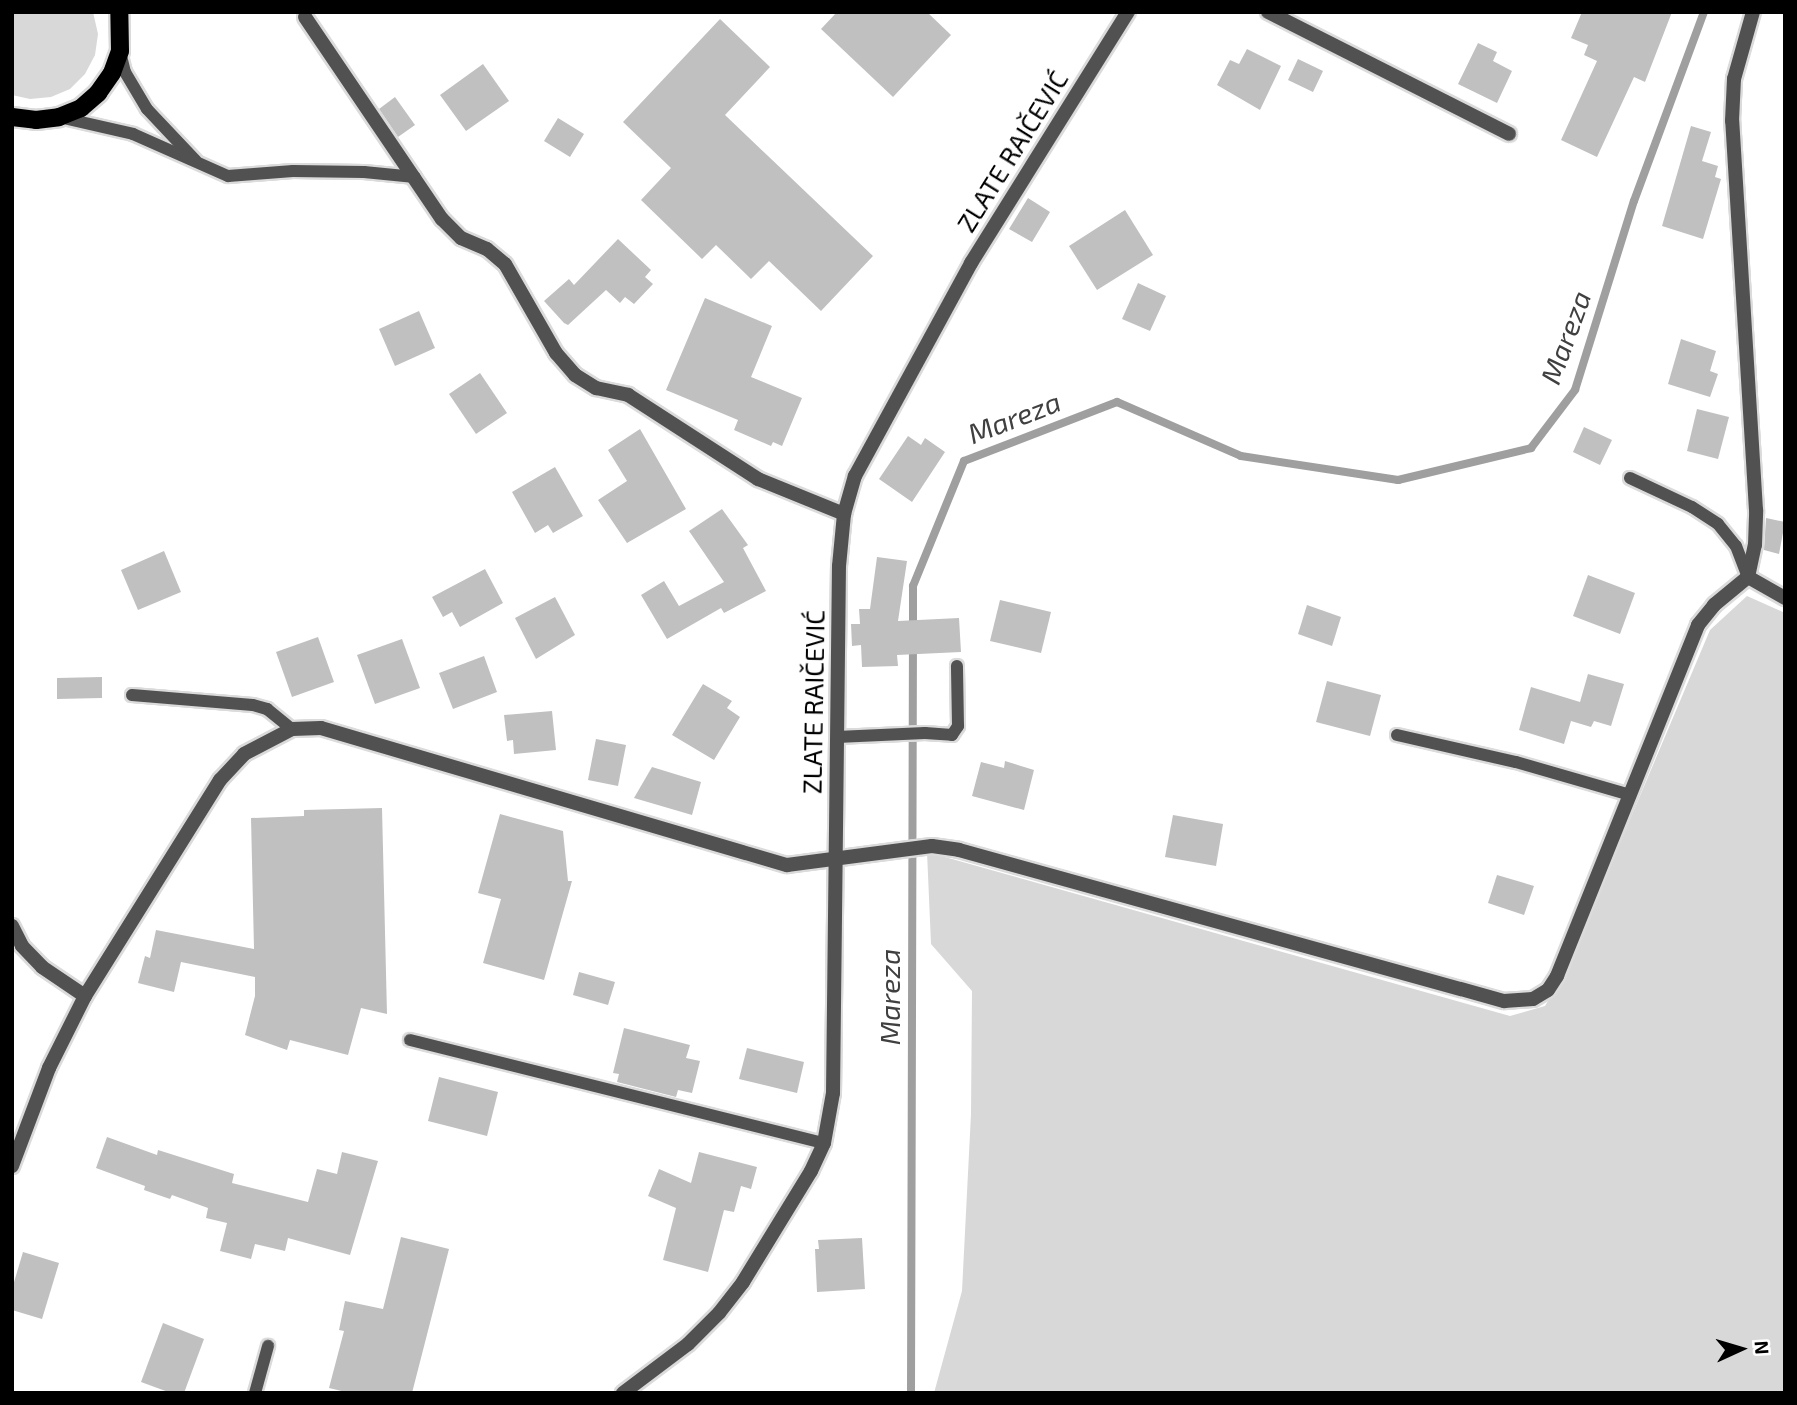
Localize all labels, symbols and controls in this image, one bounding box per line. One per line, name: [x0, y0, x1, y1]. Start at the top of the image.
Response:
street label: ZLATE RAIČEVIĆ: [950, 65, 1074, 237]
water label: Mareza: [1533, 286, 1597, 388]
water label: Mareza: [963, 384, 1065, 450]
street label: ZLATE RAIČEVIĆ: [796, 610, 830, 794]
water label: Mareza: [872, 949, 906, 1045]
north arrow: [1706, 1314, 1776, 1384]
text: N: [1750, 1340, 1774, 1355]

